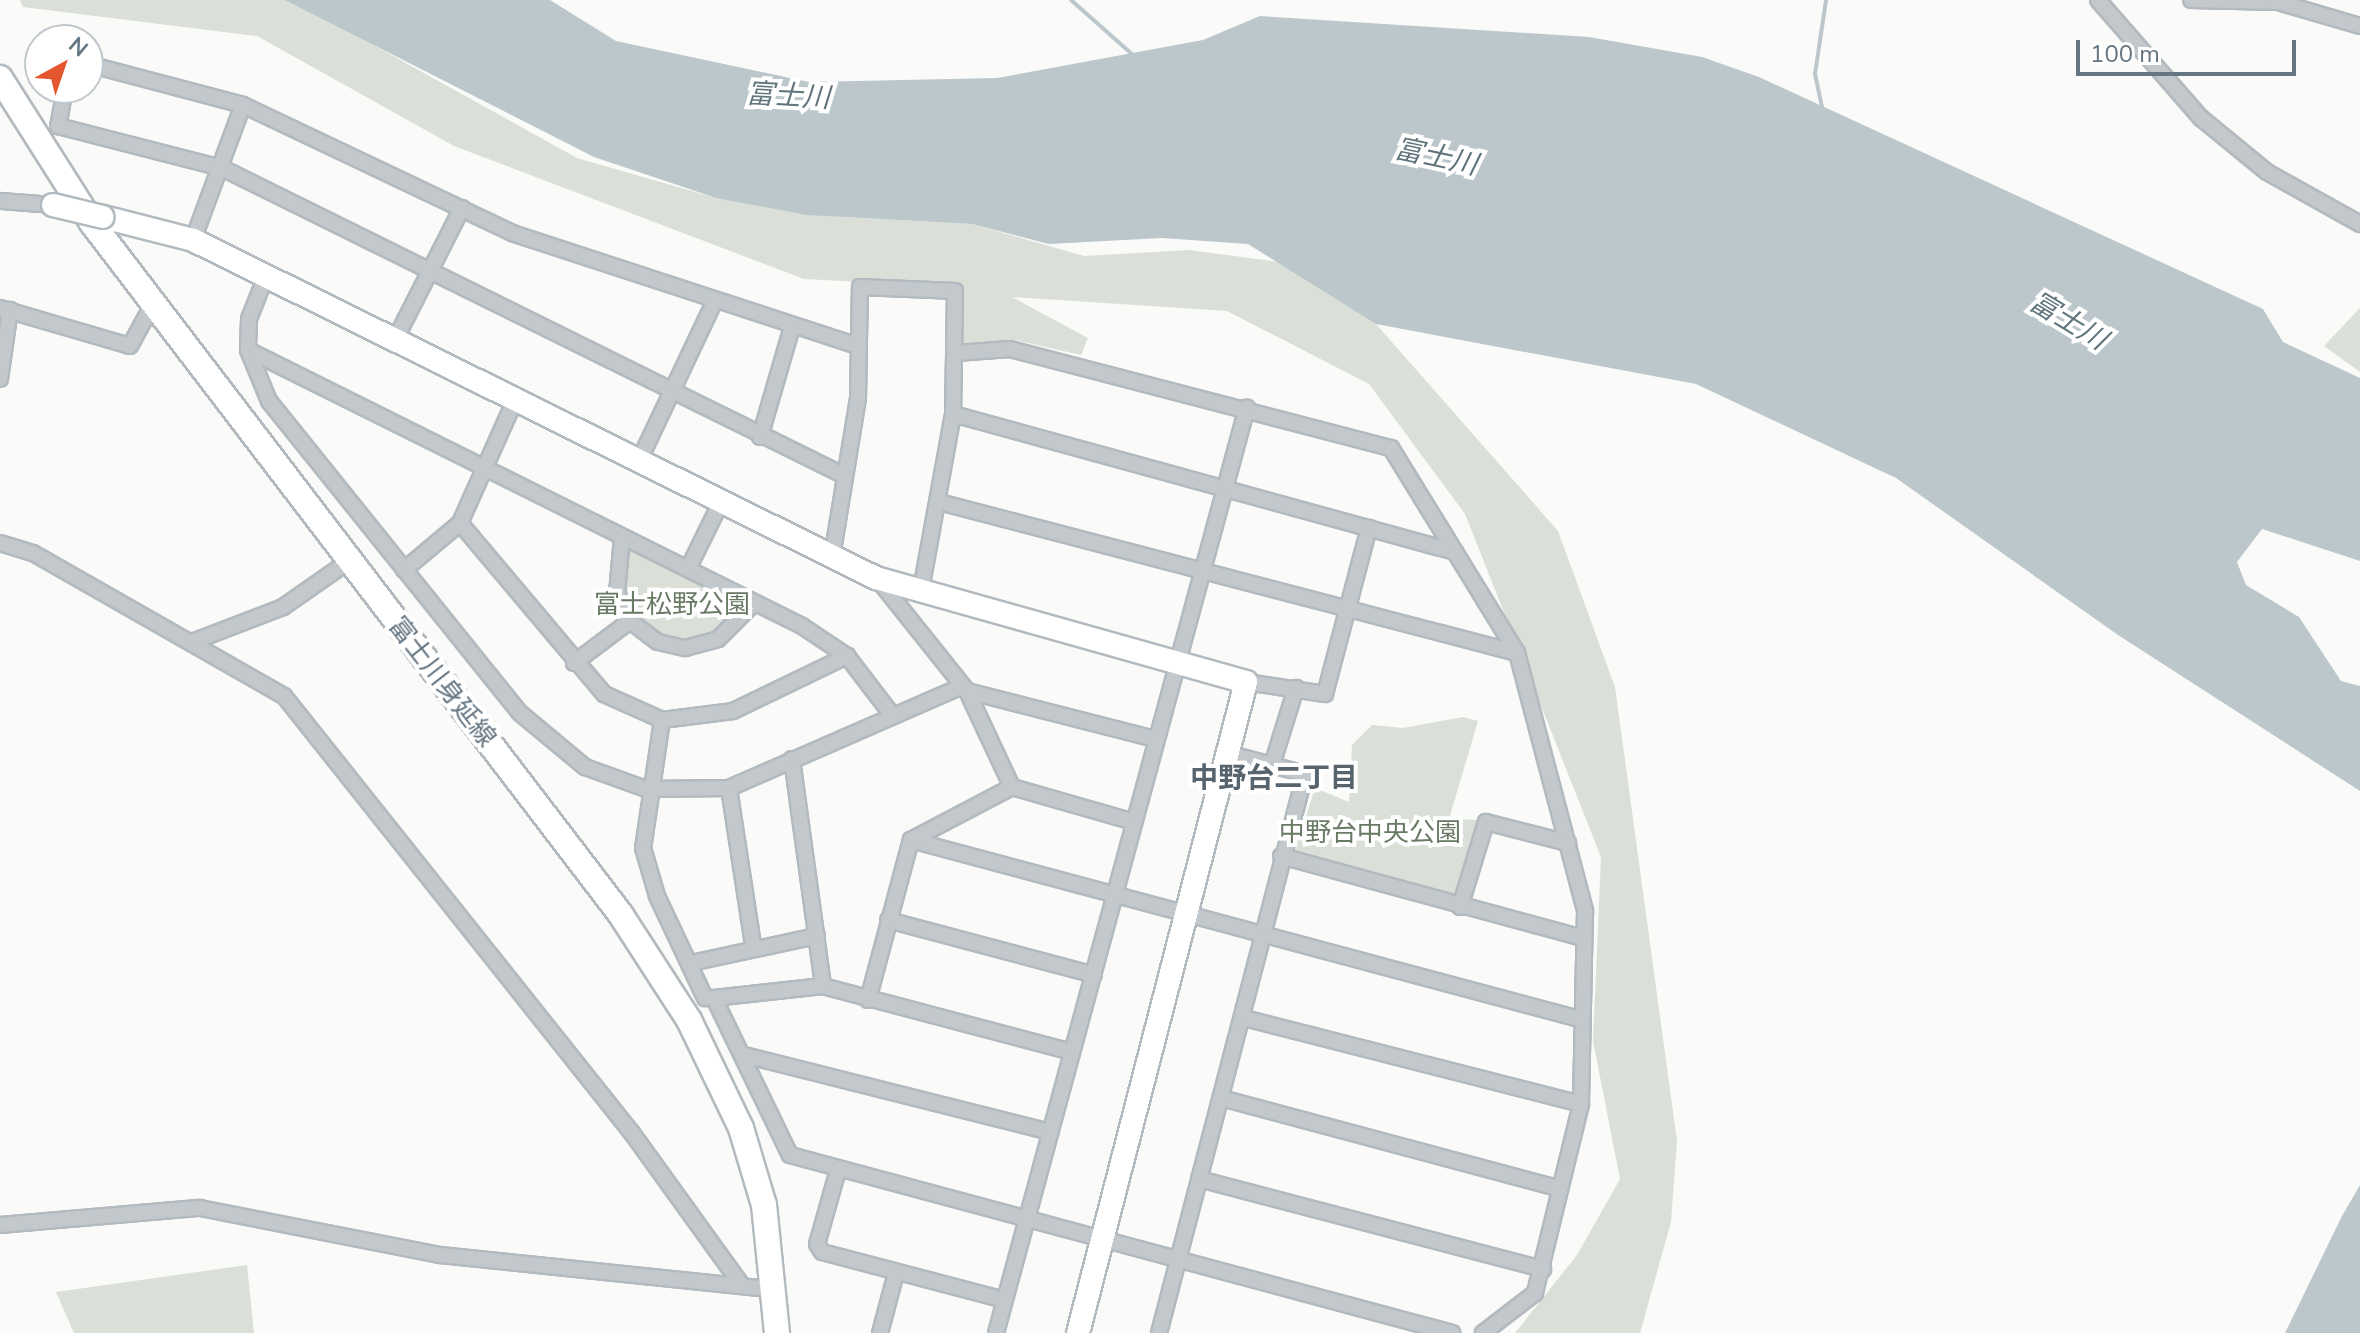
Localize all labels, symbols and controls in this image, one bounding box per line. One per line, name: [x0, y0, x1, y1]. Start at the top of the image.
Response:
north arrow: [24, 24, 104, 104]
scale bar: [2080, 24, 2300, 74]
text: N: [62, 30, 94, 64]
text: 100 m: [2090, 38, 2160, 70]
water label: 富士川: [745, 77, 831, 115]
water label: 富士川: [1391, 132, 1481, 182]
water label: 富士川: [2023, 285, 2113, 357]
park label: 富士松野公園: [594, 589, 750, 621]
street label: 富士川身延線: [382, 611, 502, 753]
district label: 中野台二丁目: [1190, 761, 1358, 795]
park label: 中野台中央公園: [1279, 817, 1461, 849]

